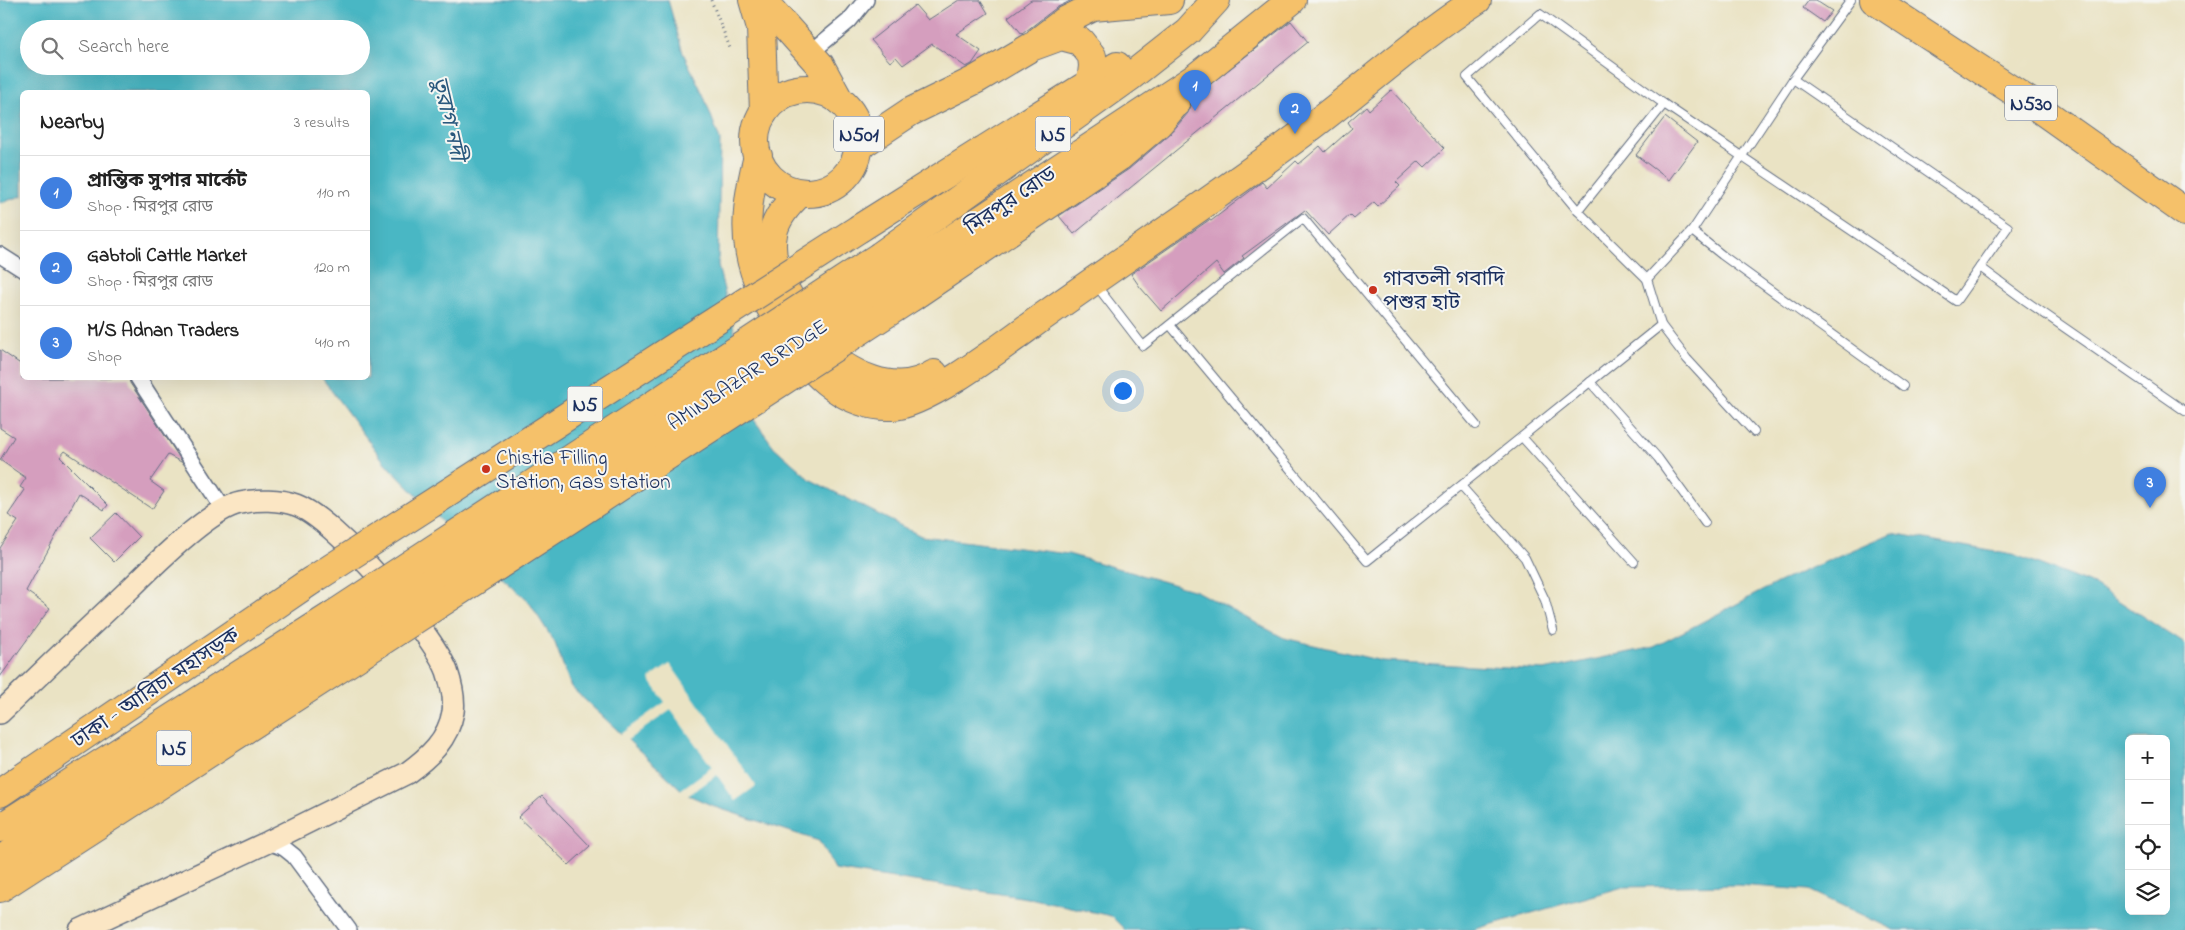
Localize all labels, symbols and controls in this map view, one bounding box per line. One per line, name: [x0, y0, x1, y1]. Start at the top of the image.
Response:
search box: [20, 20, 370, 75]
icon: search: [38, 34, 66, 62]
text: Search here: [78, 34, 169, 61]
pin: 1: [1179, 70, 1211, 111]
water label: তুরাগ নদী: [422, 73, 473, 168]
road number: N530: [2005, 86, 2057, 120]
pin: 2: [1279, 93, 1311, 134]
text: Nearby: [40, 108, 104, 138]
text: 3 results: [294, 111, 350, 135]
road number: N501: [834, 116, 884, 152]
road number: N5: [1036, 116, 1070, 152]
street label: মিরপুর রোড: [959, 159, 1064, 244]
text: প্রান্তিক সুপার মার্কেট: [87, 168, 247, 195]
text: 1: [53, 181, 59, 205]
text: 110 m: [316, 181, 350, 205]
text: Shop · মিরপুর রোড: [87, 195, 213, 219]
text: Gabtoli Cattle Market: [87, 243, 247, 270]
text: 2: [52, 256, 60, 280]
text: 120 m: [314, 256, 350, 280]
place label: গাবতলী গবাদি পশুর হাট: [1383, 265, 1505, 319]
text: Shop · মিরপুর রোড: [87, 270, 213, 294]
marker: গাবতলী গবাদি পশুর হাট: [1367, 284, 1379, 296]
street label: AMINBAZAR BRIDGE: [662, 313, 834, 439]
text: M/S Adnan Traders: [87, 318, 239, 345]
text: 3: [53, 331, 59, 355]
text: 410 m: [315, 331, 350, 355]
text: Shop: [87, 345, 122, 369]
your location: [1110, 378, 1136, 404]
road number: N5: [568, 386, 602, 422]
place label: Chistia Filling Station, Gas station: [496, 444, 671, 498]
marker: Chistia Filling Station, Gas station: [480, 463, 492, 475]
pin: 3: [2134, 467, 2166, 508]
street label: ঢাকা - আরিচা মহাসড়ক: [65, 621, 247, 757]
road number: N5: [156, 730, 192, 766]
map controls: [2125, 735, 2170, 915]
button: +: [2125, 735, 2170, 780]
button: −: [2125, 780, 2170, 825]
button: locate: [2125, 825, 2170, 870]
button: layers: [2125, 870, 2170, 915]

